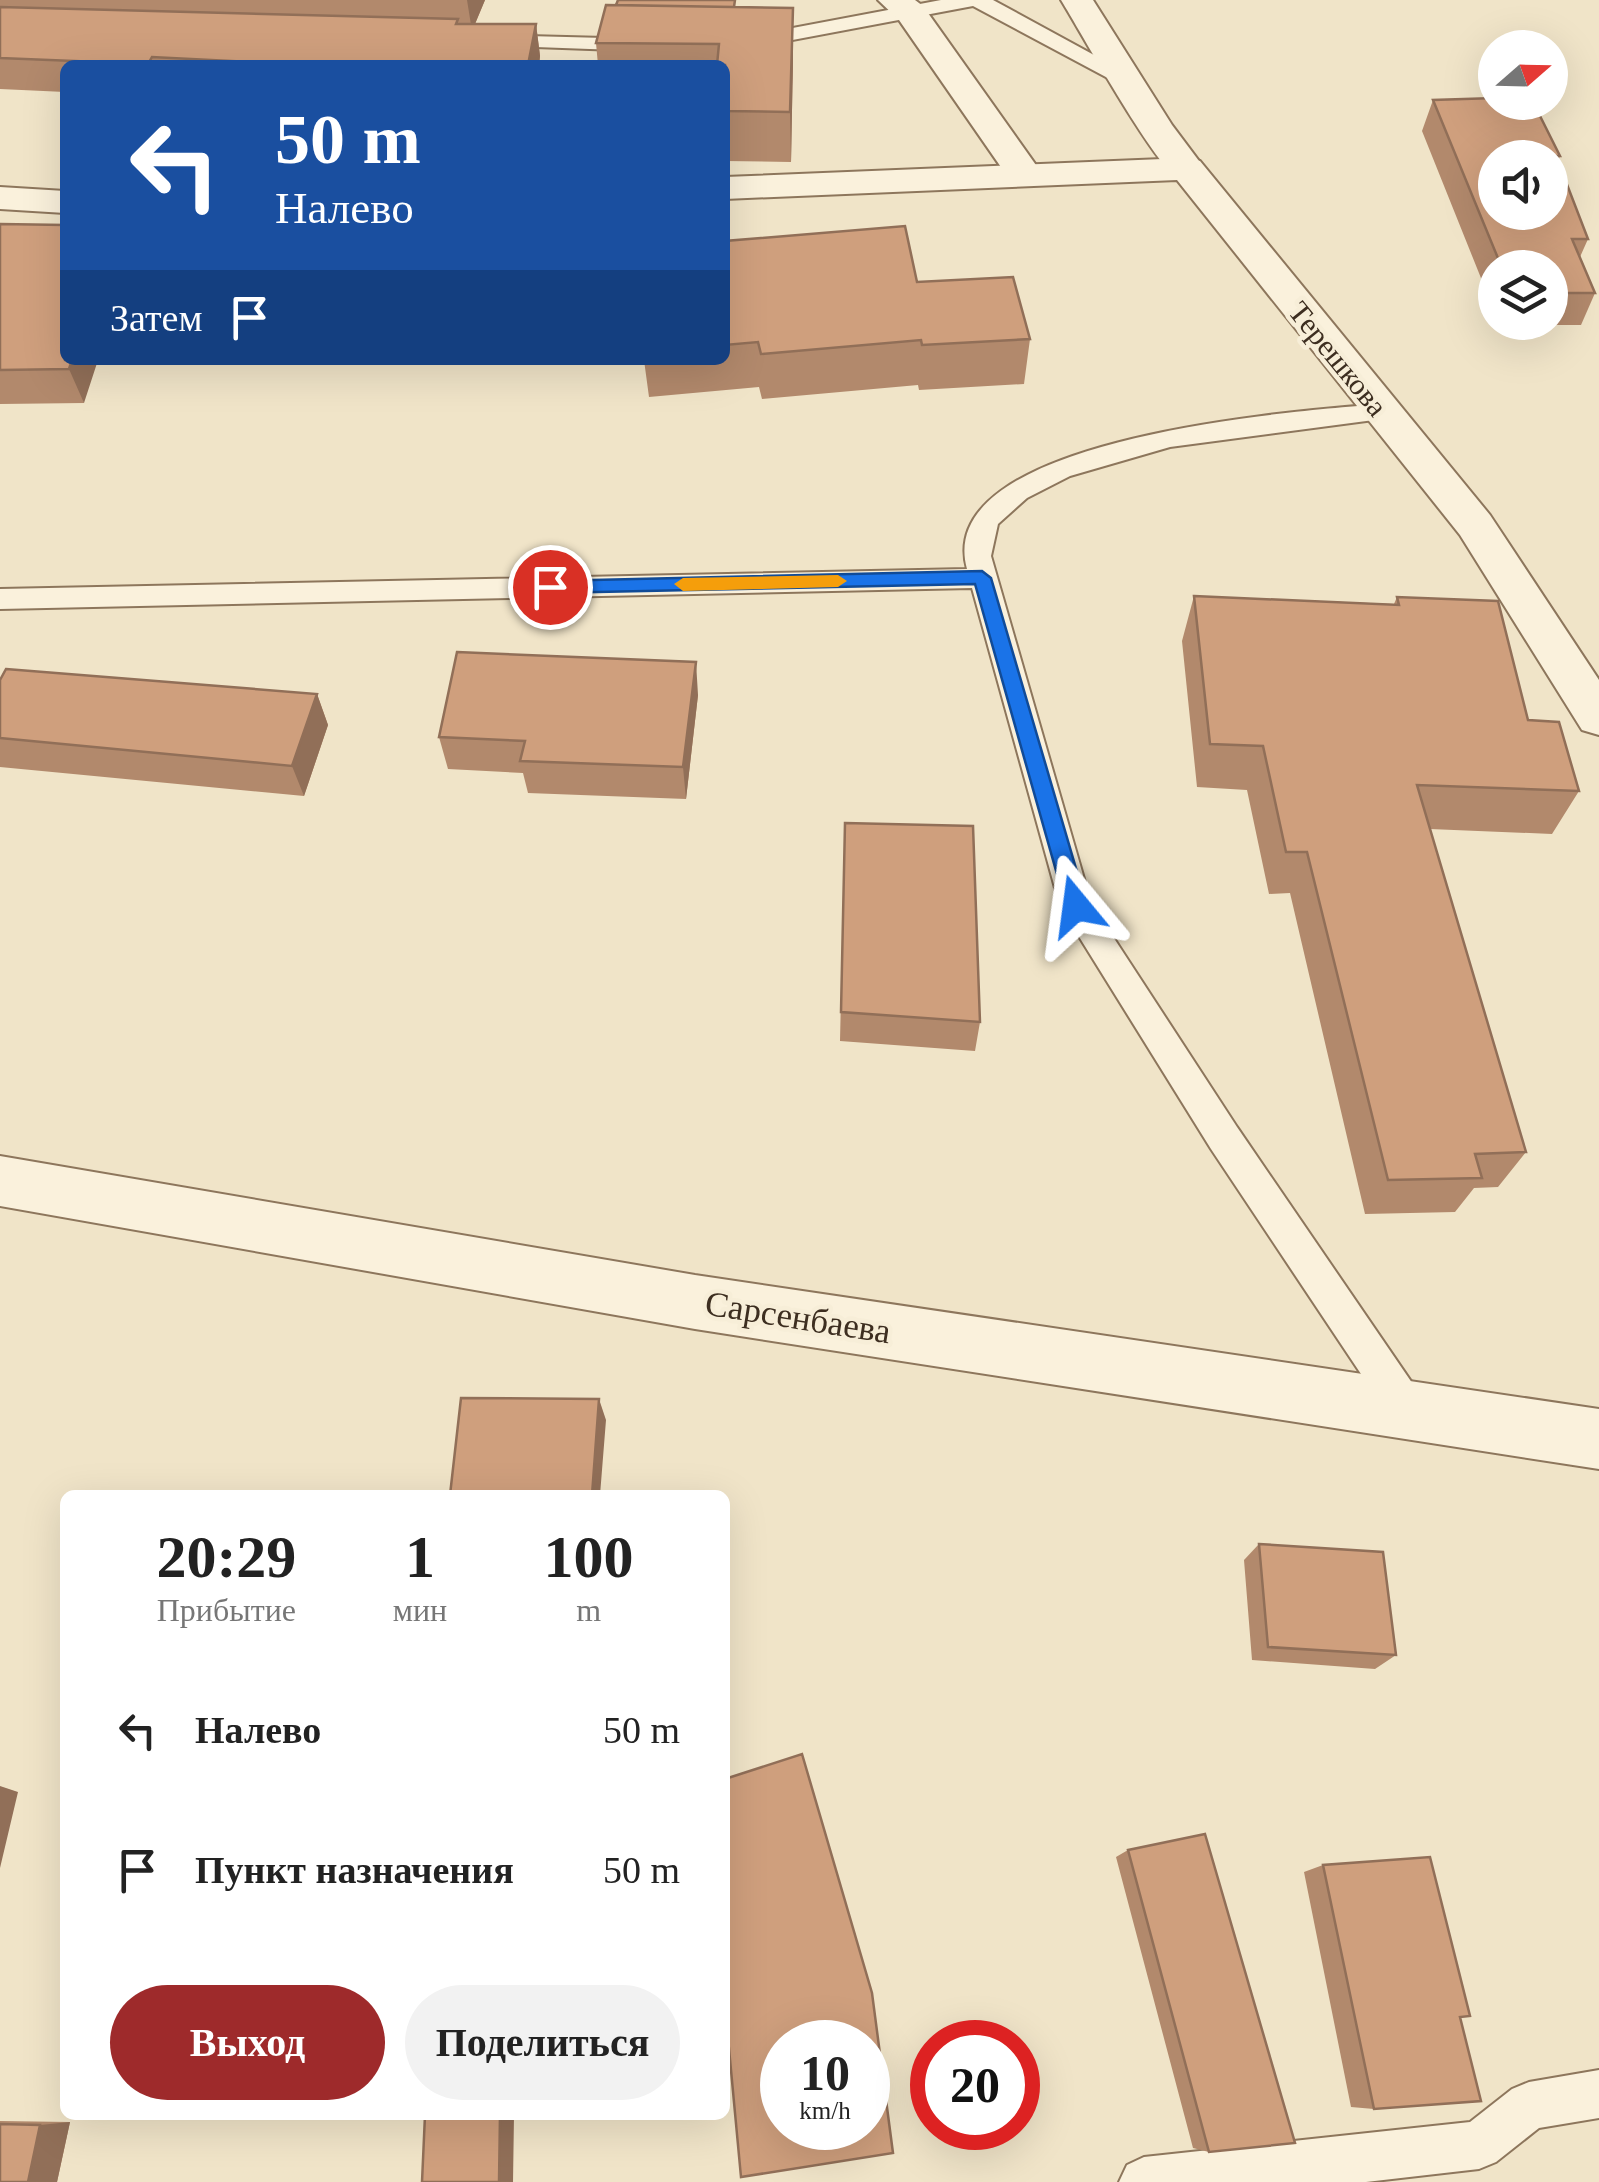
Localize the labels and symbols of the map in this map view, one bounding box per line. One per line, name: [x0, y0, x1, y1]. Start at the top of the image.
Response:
north arrow: [1478, 30, 1568, 120]
street label: Терешкова: [1282, 295, 1394, 422]
pin: [508, 545, 593, 630]
position arrow: [1024, 854, 1128, 958]
street label: Сарсенбаева: [702, 1284, 894, 1351]
speed limit sign: 20: [910, 2020, 1040, 2150]

